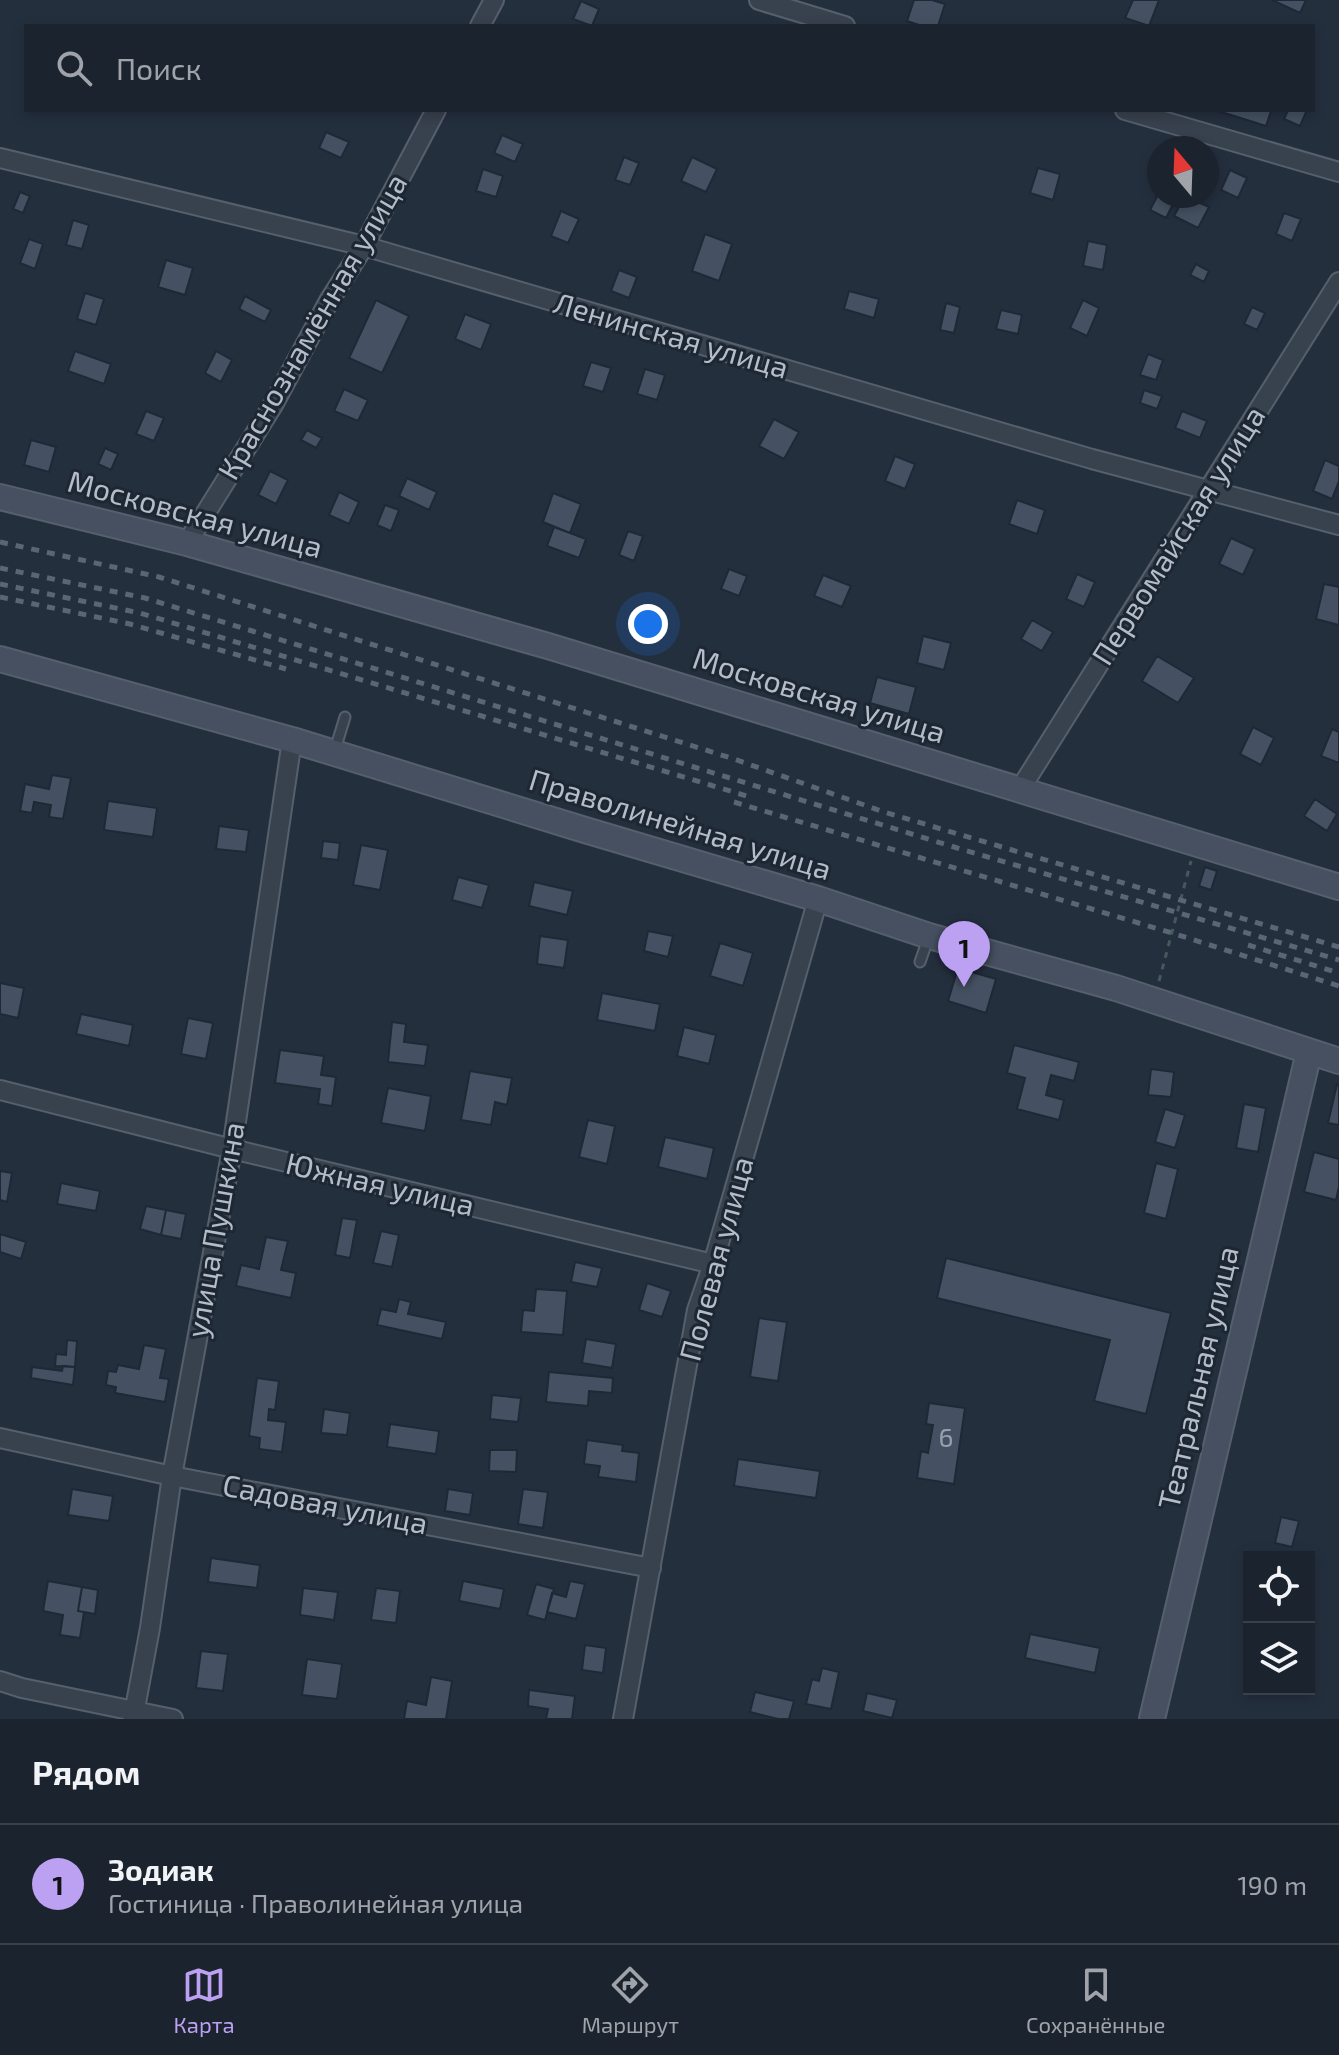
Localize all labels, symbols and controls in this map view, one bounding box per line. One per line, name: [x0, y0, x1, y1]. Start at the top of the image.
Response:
search box: [24, 24, 1315, 112]
icon: search: [52, 46, 96, 90]
text: Поиск: [116, 50, 202, 86]
north arrow: [1147, 136, 1219, 208]
street label: Краснознамённая улица: [209, 167, 414, 486]
street label: Ленинская улица: [550, 283, 793, 386]
street label: Первомайская улица: [1083, 399, 1272, 671]
street label: Московская улица: [64, 462, 327, 565]
your location: [628, 604, 668, 644]
street label: Московская улица: [689, 639, 950, 751]
street label: Праволинейная улица: [525, 760, 836, 887]
pin: 1: [938, 921, 990, 987]
street label: улица Пушкина: [177, 1119, 252, 1340]
street label: Южная улица: [282, 1144, 478, 1223]
street label: Полевая улица: [671, 1152, 761, 1365]
street label: Театральная улица: [1149, 1243, 1246, 1513]
house number: 6: [939, 1421, 953, 1452]
street label: Садовая улица: [220, 1466, 431, 1542]
map controls: [1243, 1551, 1315, 1695]
button: locate: [1243, 1551, 1315, 1623]
button: layers: [1243, 1623, 1315, 1695]
text: Рядом: [32, 1751, 140, 1792]
text: Зодиак: [108, 1851, 214, 1887]
text: 1: [52, 1869, 64, 1900]
text: 190 m: [1238, 1869, 1307, 1900]
text: Гостиница · Праволинейная улица: [108, 1887, 523, 1918]
tab: Карта: [174, 1963, 235, 2037]
tab: Маршрут: [582, 1963, 679, 2037]
tab: Сохранённые: [1026, 1963, 1165, 2037]

